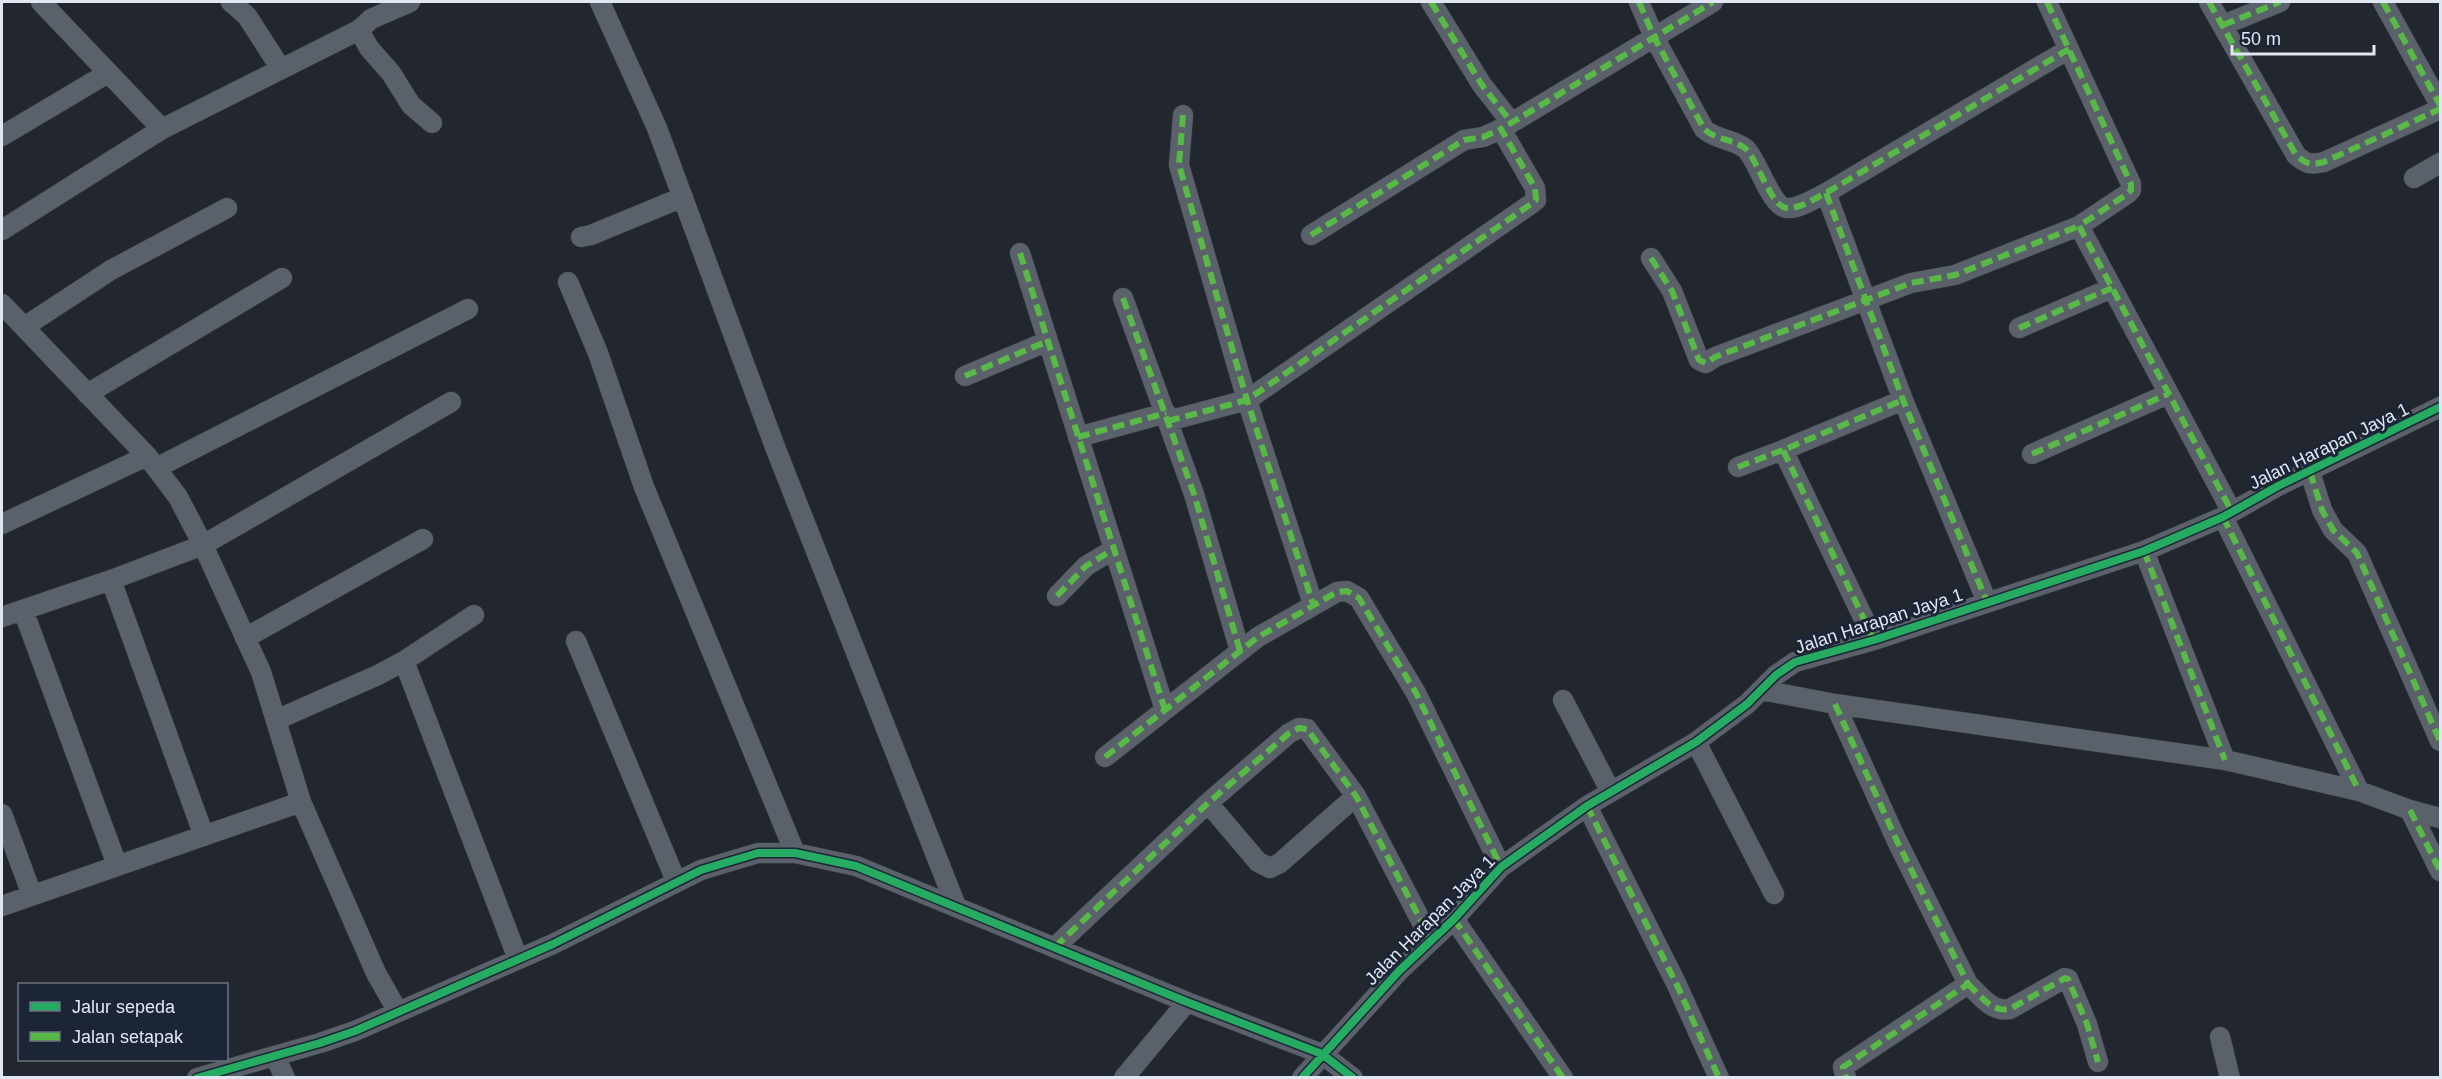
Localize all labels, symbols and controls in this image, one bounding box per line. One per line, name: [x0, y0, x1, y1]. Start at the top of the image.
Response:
scale bar: [2232, 18, 2374, 56]
text: 50 m: [2241, 29, 2281, 49]
street label: Jalan Harapan Jaya 1: [2246, 399, 2412, 493]
street label: Jalan Harapan Jaya 1: [1793, 584, 1965, 658]
street label: Jalan Harapan Jaya 1: [1361, 851, 1499, 989]
legend: [18, 983, 228, 1061]
text: Jalur sepeda: [72, 997, 176, 1017]
text: Jalan setapak: [72, 1027, 184, 1047]

